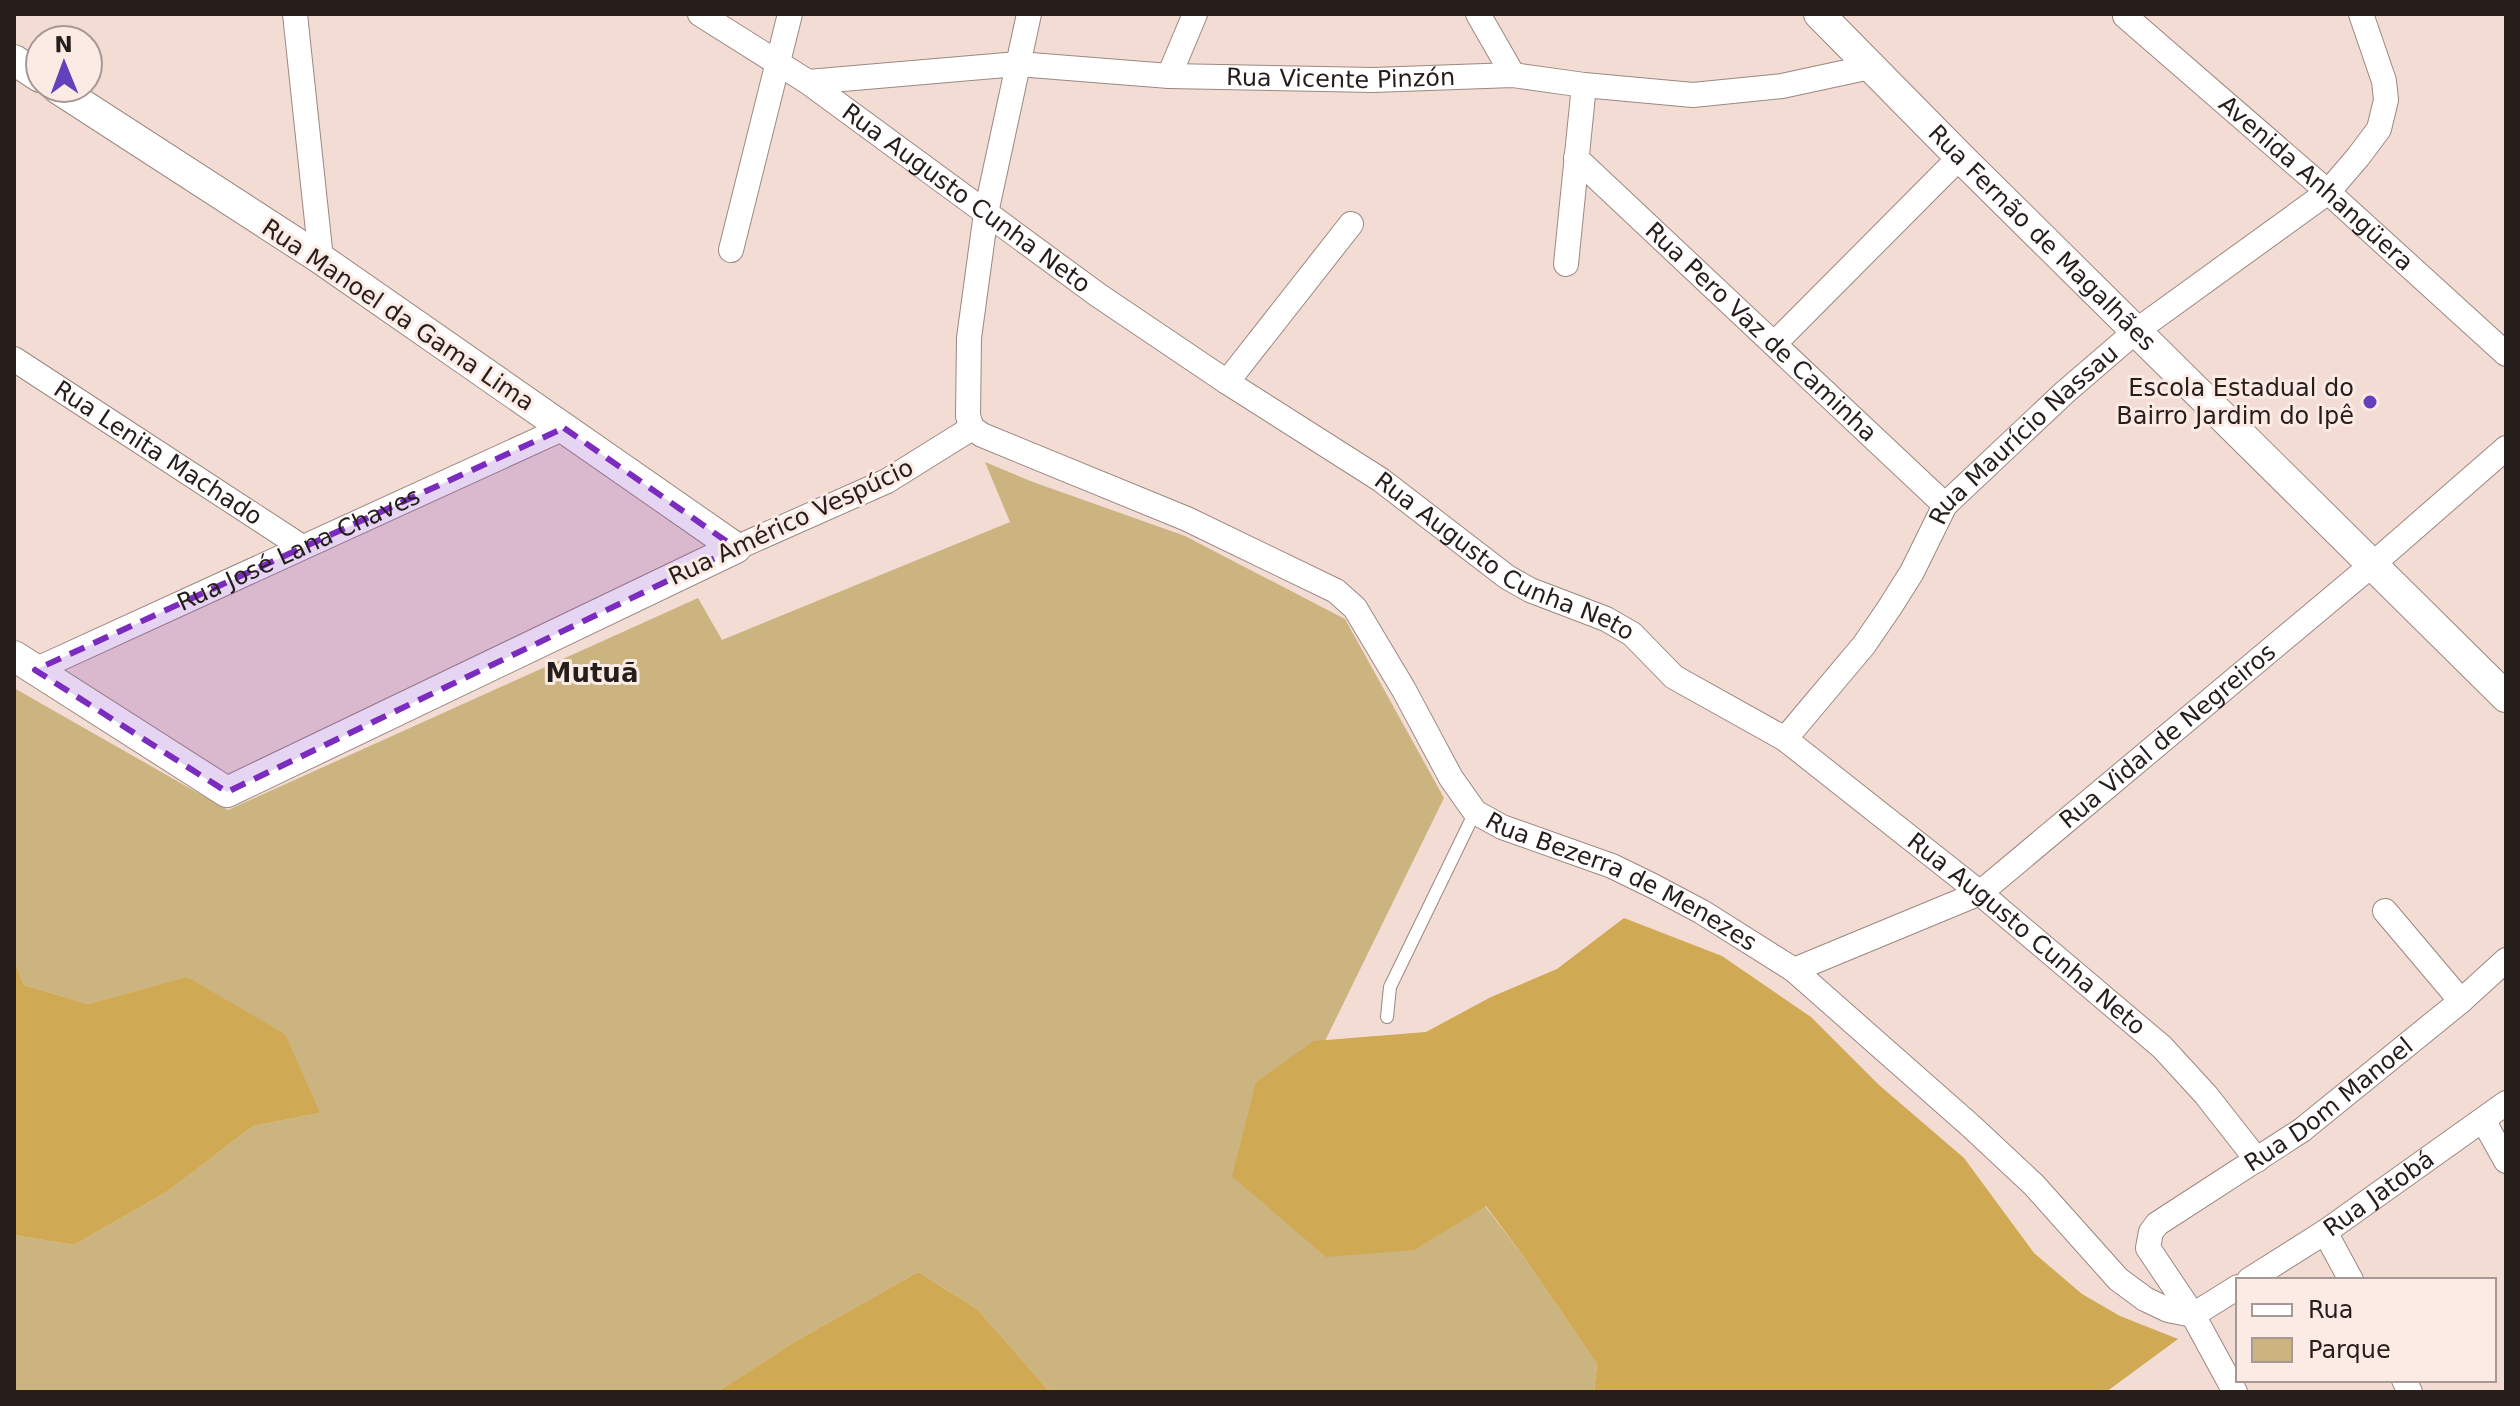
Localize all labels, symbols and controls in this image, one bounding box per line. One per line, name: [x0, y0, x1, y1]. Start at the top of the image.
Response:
north arrow: [24, 24, 104, 104]
text: N: [54, 32, 73, 57]
street label: Rua Vicente Pinzón: [1226, 63, 1456, 94]
street label: Avenida Anhangüera: [2213, 90, 2419, 277]
street label: Rua Augusto Cunha Neto: [837, 98, 1096, 299]
street label: Rua Fernão de Magalhães: [1922, 119, 2162, 357]
street label: Rua Manoel da Gama Lima: [257, 213, 539, 417]
street label: Rua Pero Vaz de Caminha: [1640, 217, 1882, 447]
street label: Rua Maurício Nassau: [1924, 339, 2124, 529]
place label: Escola Estadual do Bairro Jardim do Ipê: [2116, 374, 2354, 430]
street label: Rua Lenita Machado: [49, 375, 267, 531]
marker: Escola Estadual do Bairro Jardim do Ipê: [2361, 393, 2379, 411]
street label: Rua Américo Vespúcio: [664, 453, 918, 591]
street label: Rua Augusto Cunha Neto: [1369, 466, 1639, 646]
street label: Rua José Lana Chaves: [173, 482, 424, 617]
street label: Rua Vidal de Negreiros: [2054, 638, 2281, 834]
district label: Mutuã: [546, 658, 638, 688]
street label: Rua Bezerra de Menezes: [1481, 807, 1762, 957]
street label: Rua Augusto Cunha Neto: [1902, 827, 2151, 1041]
street label: Rua Dom Manoel: [2239, 1032, 2418, 1177]
street label: Rua Jatobá: [2318, 1145, 2440, 1242]
legend: [2236, 1278, 2496, 1382]
text: Rua: [2308, 1296, 2354, 1324]
text: Parque: [2308, 1336, 2391, 1364]

